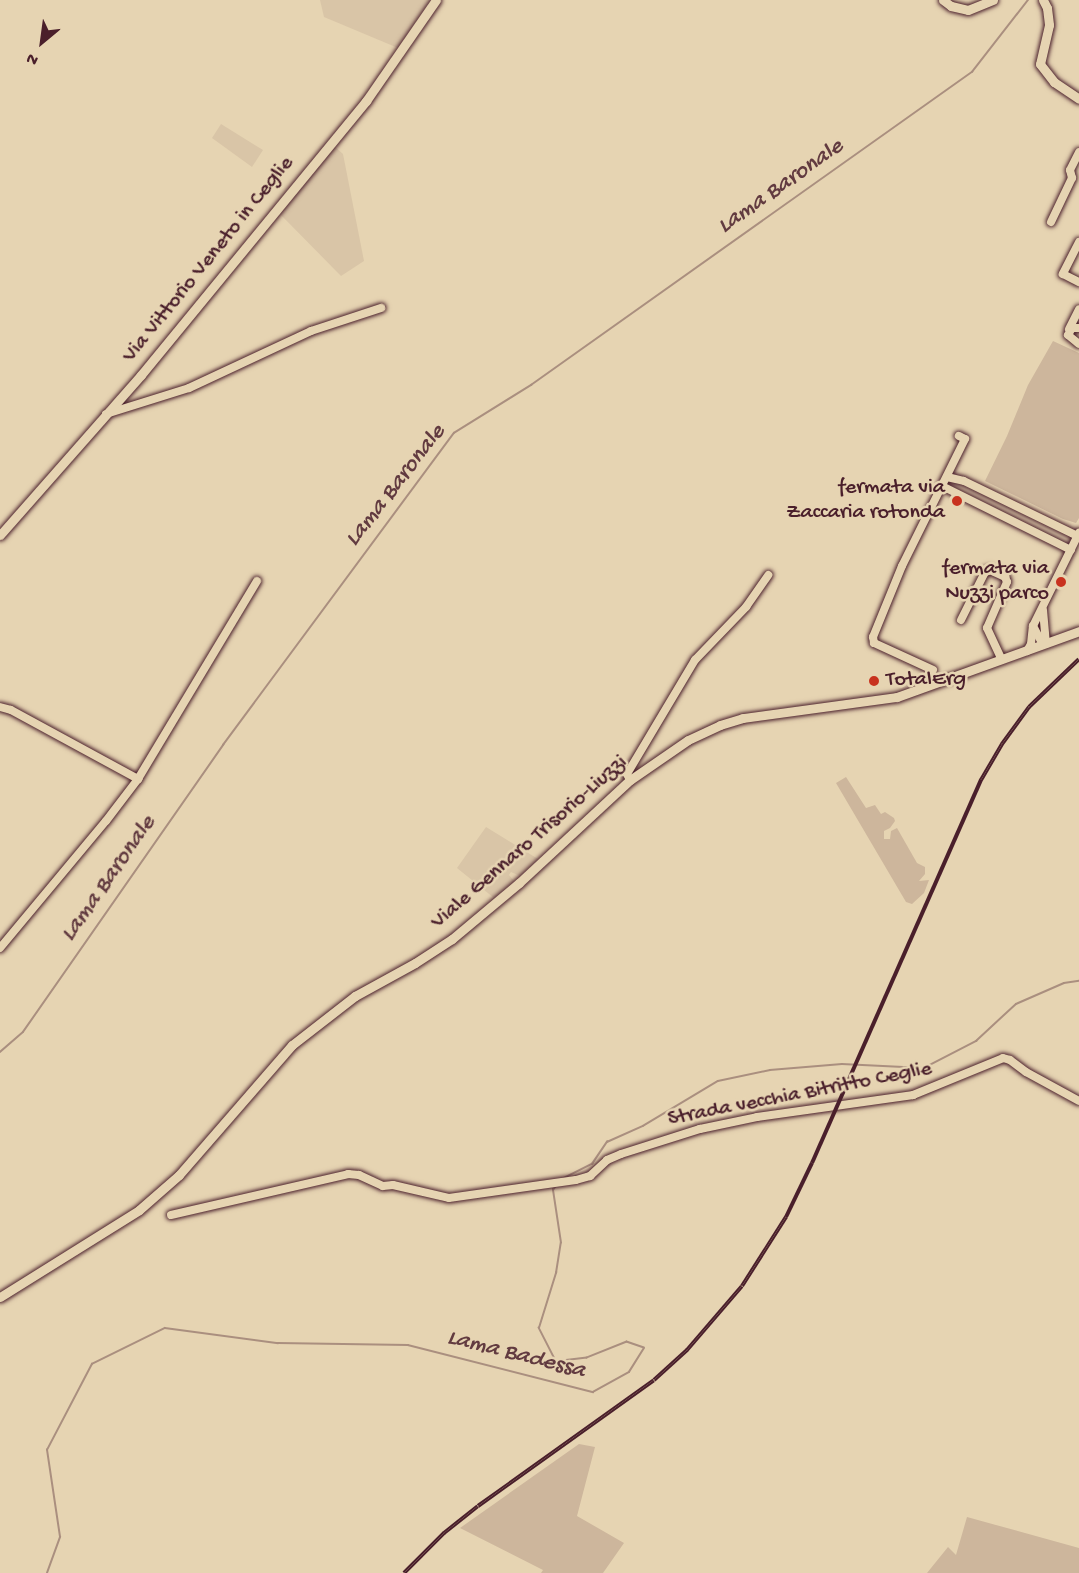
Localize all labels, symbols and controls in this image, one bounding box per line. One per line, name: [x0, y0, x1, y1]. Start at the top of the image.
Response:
north arrow: [12, 12, 72, 72]
text: N: [24, 47, 42, 69]
water label: Lama Baronale: [712, 133, 850, 241]
street label: Via Vittorio Veneto in Ceglie: [117, 151, 301, 369]
water label: Lama Baronale: [339, 419, 453, 553]
place label: fermata via Zaccaria rotonda: [786, 475, 945, 526]
marker: fermata via Zaccaria rotonda: [950, 494, 964, 508]
place label: fermata via Nuzzi parco: [942, 556, 1049, 608]
marker: fermata via Nuzzi parco: [1054, 575, 1068, 589]
place label: TotalErg: [886, 668, 966, 694]
marker: TotalErg: [867, 674, 881, 688]
street label: Viale Gennaro Trisorio-Liuzzi: [426, 750, 634, 936]
water label: Lama Baronale: [55, 810, 163, 948]
street label: Strada vecchia Bitritto Ceglie: [666, 1056, 934, 1134]
water label: Lama Badessa: [444, 1324, 588, 1386]

